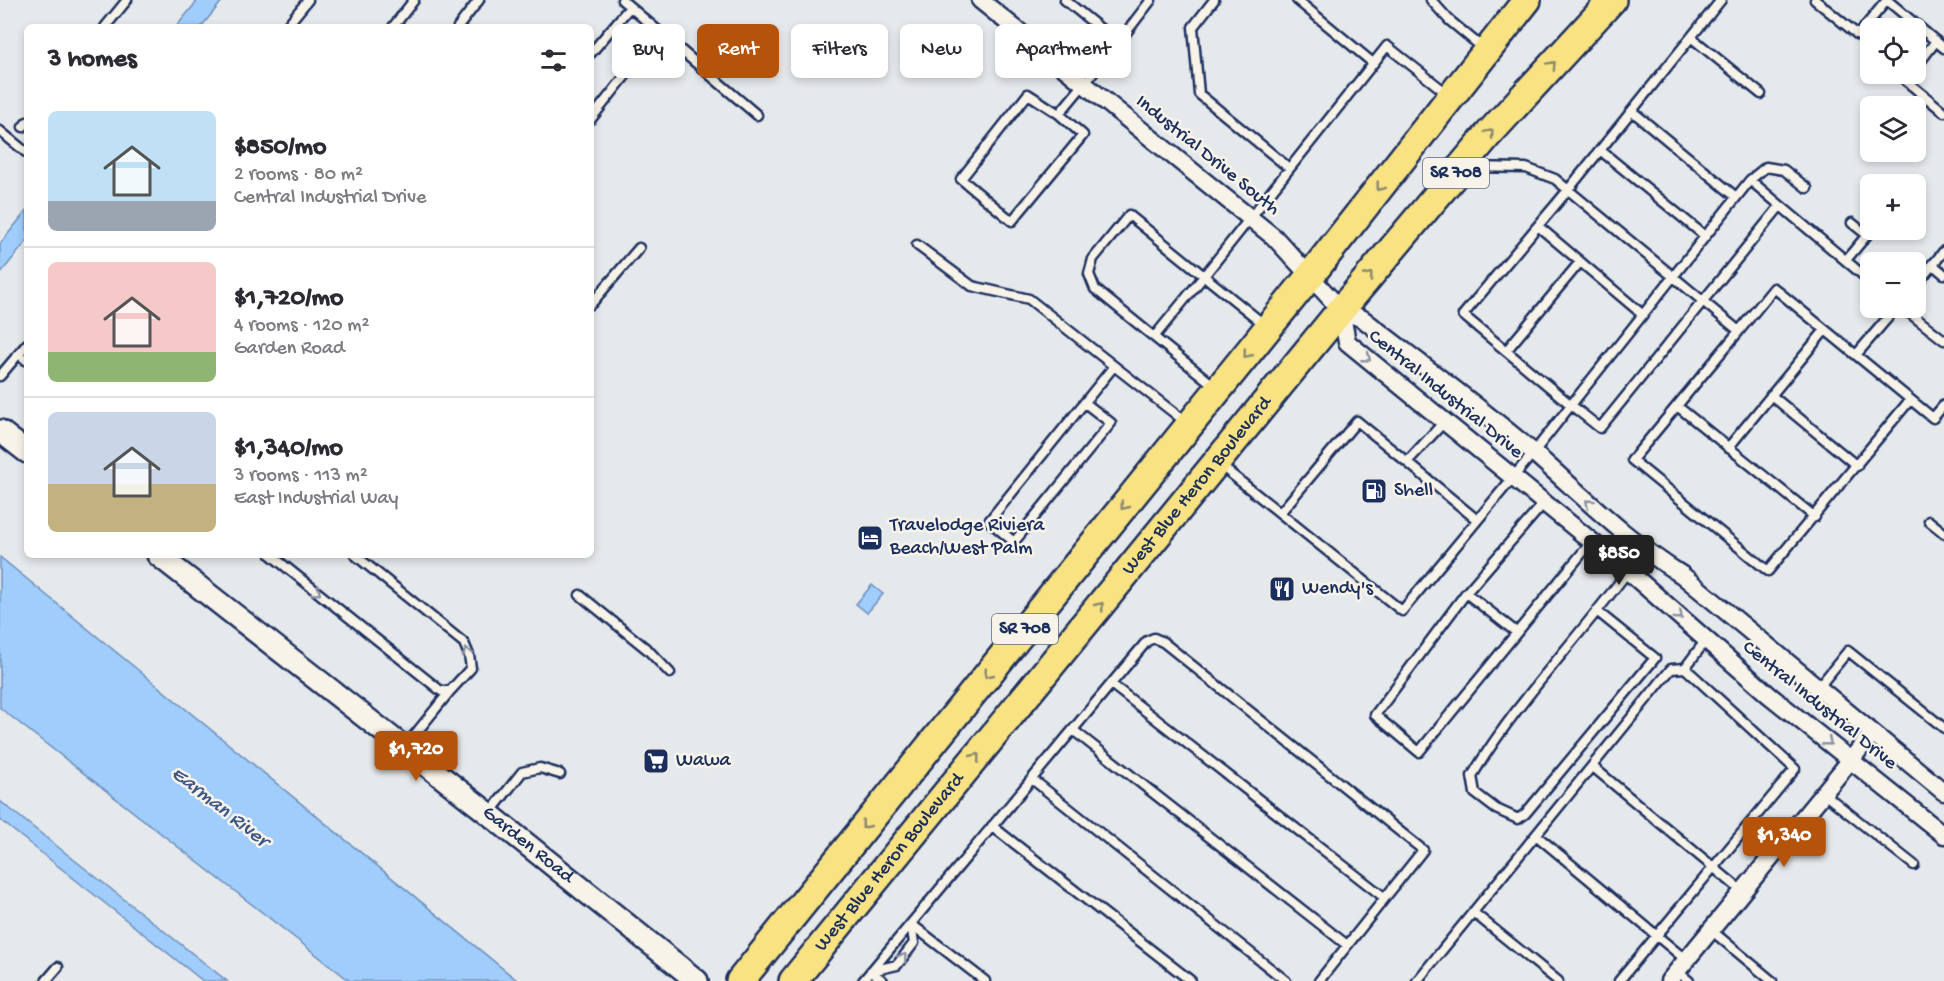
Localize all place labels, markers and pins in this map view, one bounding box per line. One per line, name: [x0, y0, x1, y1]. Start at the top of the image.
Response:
fuel station icon: Shell: [1359, 476, 1389, 506]
place label: Shell: [1394, 480, 1433, 503]
place label: Travelodge Riviera Beach/West Palm: [889, 515, 1045, 561]
hotel icon: Travelodge Riviera Beach/West Palm: [855, 523, 885, 553]
pin: $850: [1583, 535, 1655, 586]
restaurant icon: Wendy's: [1267, 574, 1297, 604]
place label: Wendy's: [1302, 578, 1373, 601]
pin: $1,720: [367, 731, 465, 782]
supermarket icon: Wawa: [641, 746, 671, 776]
place label: Wawa: [676, 750, 732, 773]
pin: $1,340: [1735, 817, 1833, 868]

